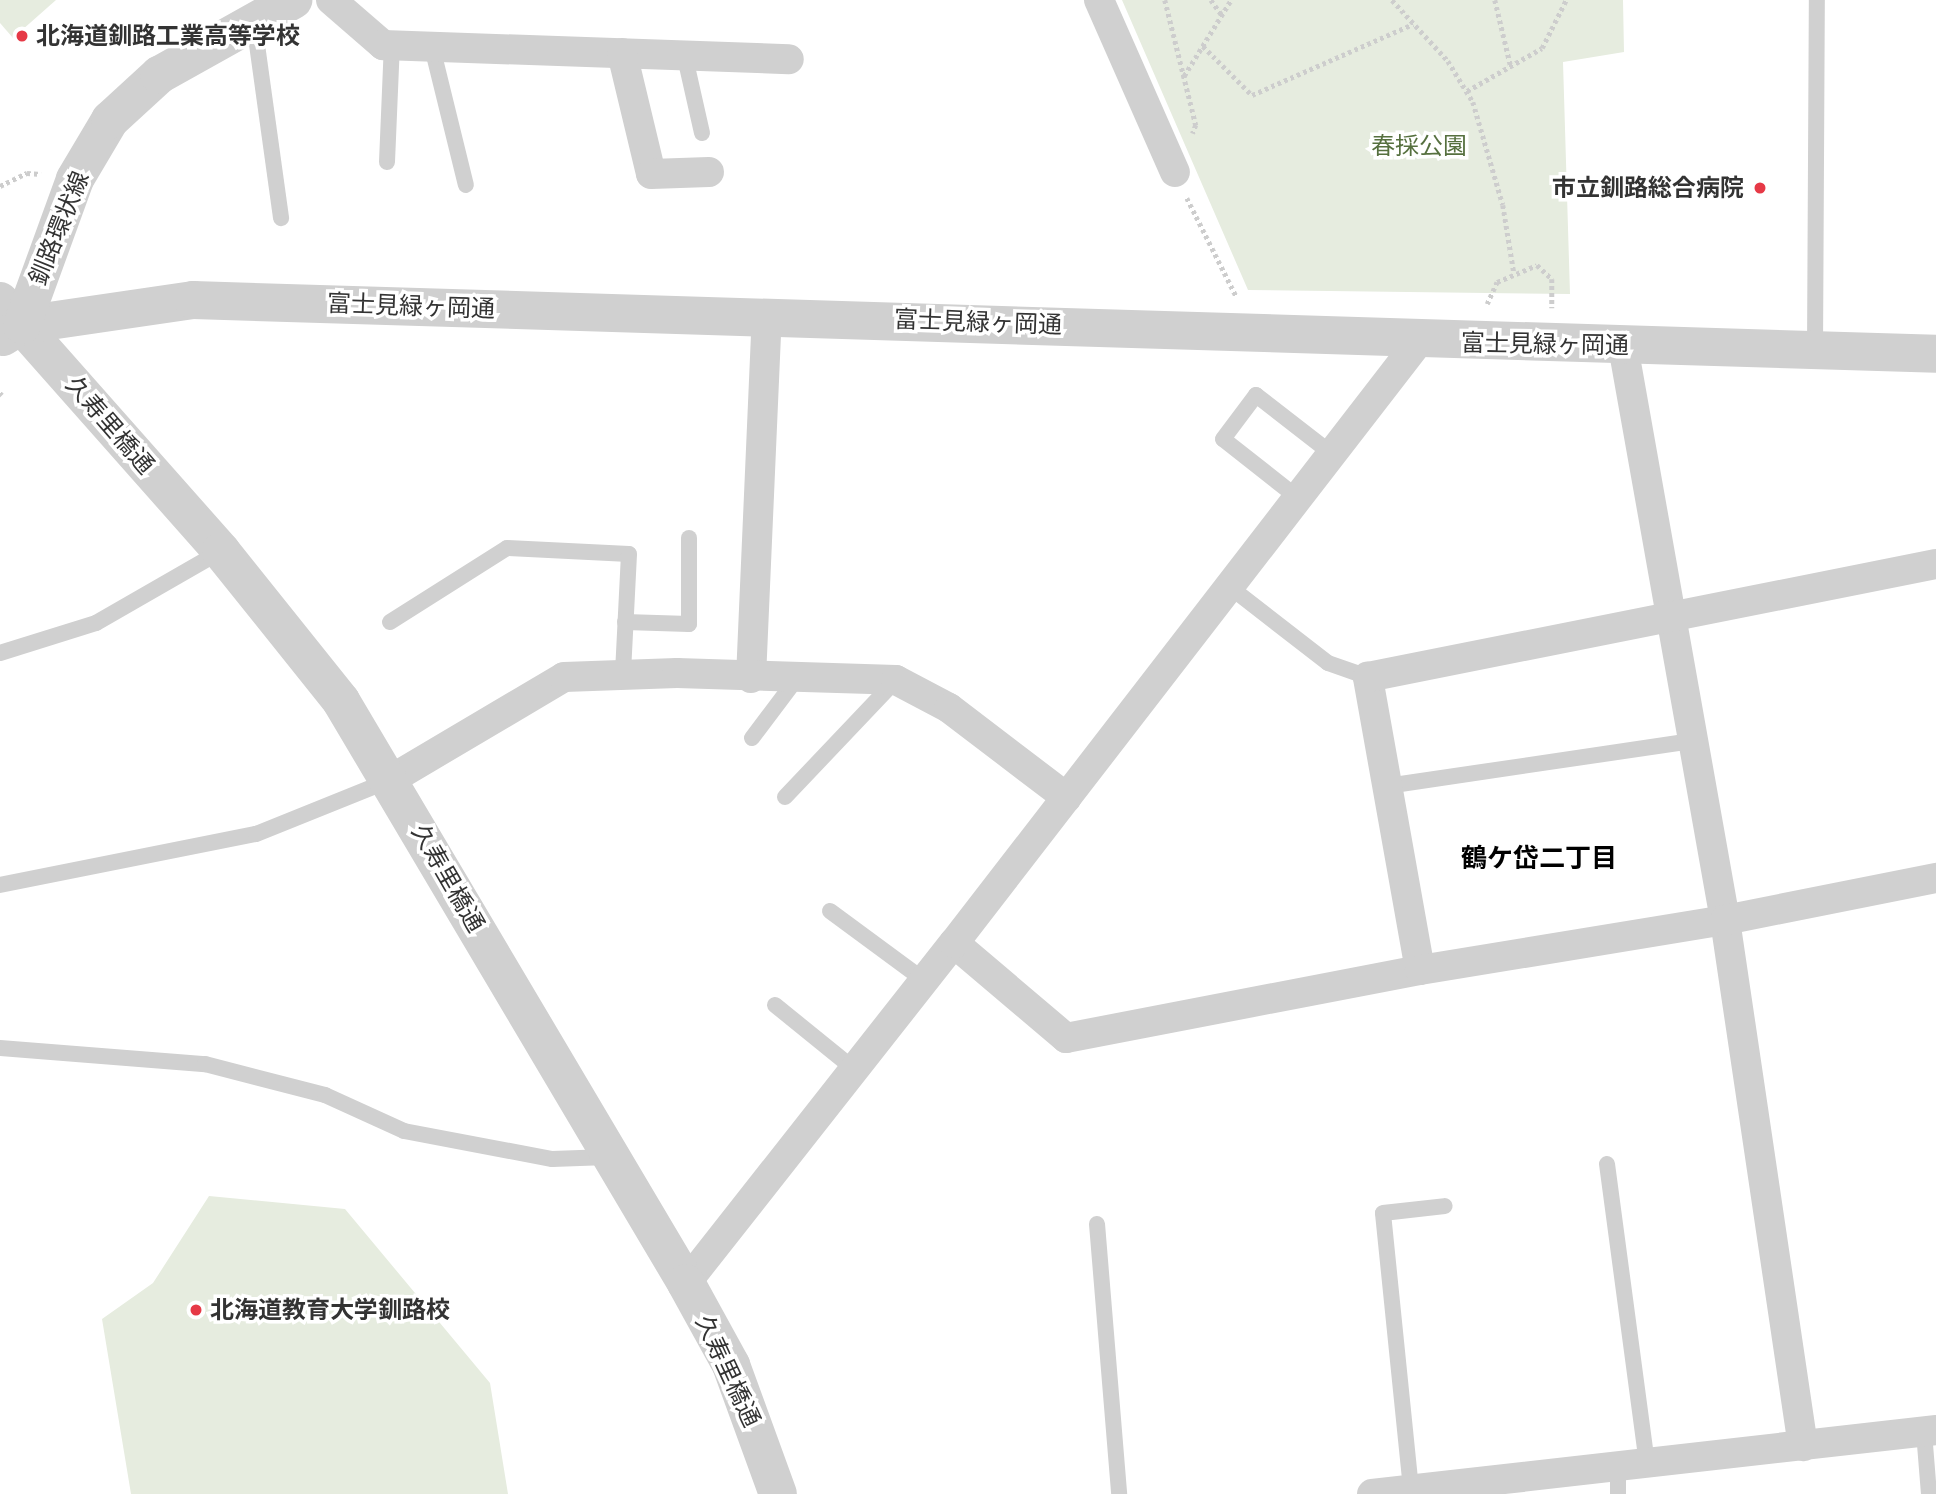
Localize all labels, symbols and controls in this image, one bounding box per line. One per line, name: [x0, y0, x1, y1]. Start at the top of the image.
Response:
place label: 北海道釧路工業高等学校: [36, 22, 300, 50]
marker: 北海道釧路工業高等学校: [14, 28, 30, 44]
park label: 春採公園: [1371, 132, 1467, 160]
street label: 釧路環状線: [23, 167, 95, 289]
place label: 市立釧路総合病院: [1552, 174, 1744, 202]
marker: 市立釧路総合病院: [1750, 178, 1770, 198]
street label: 富士見緑ヶ岡通: [327, 289, 495, 323]
street label: 富士見緑ヶ岡通: [894, 305, 1062, 339]
street label: 富士見緑ヶ岡通: [1461, 328, 1629, 360]
street label: 久寿里橋通: [60, 370, 160, 480]
street label: 久寿里橋通: [406, 819, 490, 937]
district label: 鶴ケ岱二丁目: [1461, 843, 1617, 875]
place label: 北海道教育大学釧路校: [210, 1296, 450, 1324]
marker: 北海道教育大学釧路校: [188, 1302, 204, 1318]
street label: 久寿里橋通: [690, 1311, 766, 1431]

